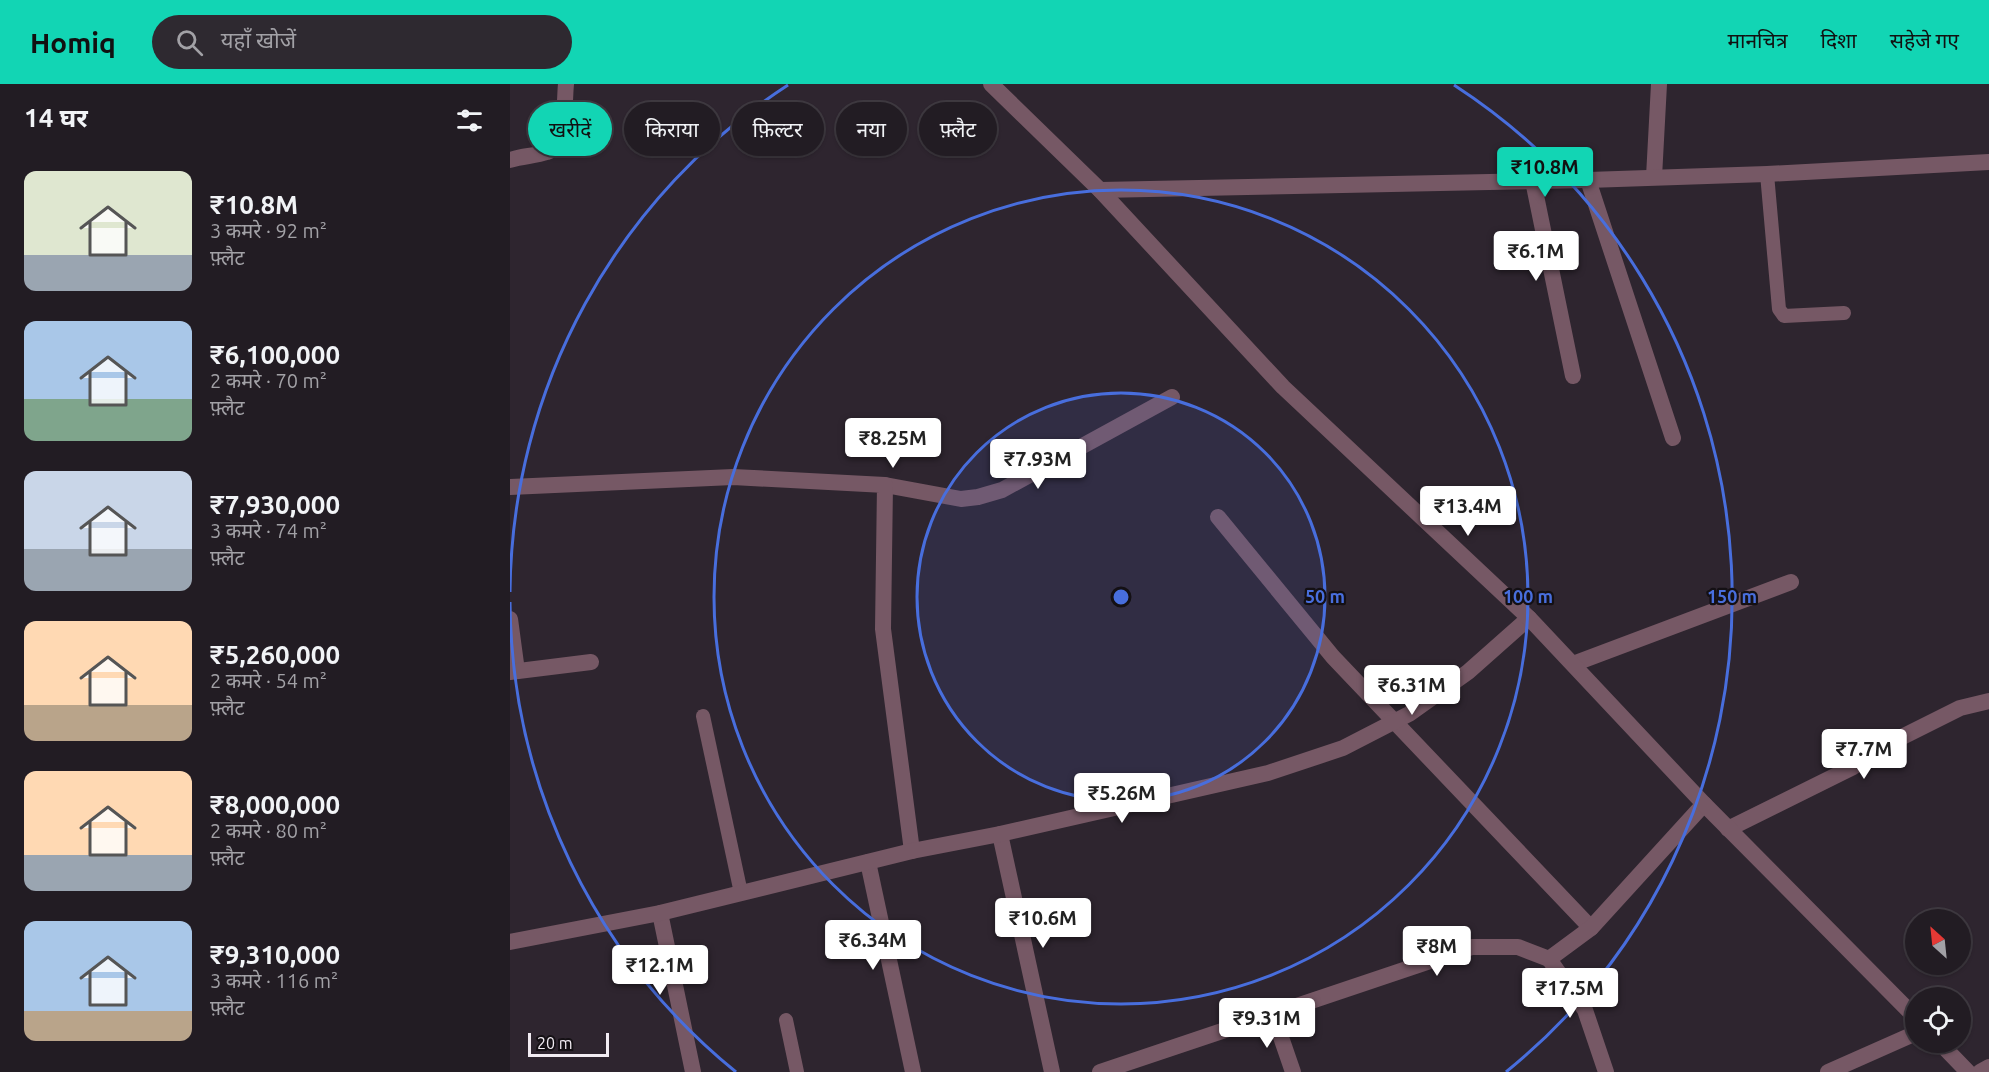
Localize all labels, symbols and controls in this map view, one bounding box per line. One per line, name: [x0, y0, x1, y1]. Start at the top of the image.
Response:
search box: [152, 15, 572, 69]
icon: search: [173, 26, 206, 59]
text: Homiq: [30, 27, 116, 58]
text: यहाँ खोजें: [221, 27, 296, 52]
text: मानचित्र: [1727, 28, 1788, 52]
text: दिशा: [1821, 28, 1857, 52]
text: सहेजे गए: [1890, 28, 1959, 52]
chip: खरीदें: [528, 102, 612, 156]
chip: किराया: [624, 102, 720, 156]
chip: फ़िल्टर: [732, 102, 824, 156]
chip: नया: [836, 102, 907, 156]
chip: फ़्लैट: [919, 102, 997, 156]
text: 14 घर: [24, 103, 88, 132]
icon: filters: [453, 104, 486, 137]
pin: ₹10.8M: [1496, 147, 1594, 198]
text: ₹10.8M: [1511, 155, 1579, 178]
text: ₹10.8M: [210, 190, 298, 219]
icon: home: [72, 195, 144, 267]
text: 3 कमरे · 92 m²: [210, 219, 327, 242]
pin: ₹6.1M: [1494, 231, 1578, 282]
text: ₹6.1M: [1508, 239, 1564, 262]
text: फ़्लैट: [210, 246, 245, 269]
text: ₹6,100,000: [210, 340, 340, 369]
icon: home: [72, 345, 144, 417]
text: 2 कमरे · 70 m²: [210, 369, 327, 392]
text: फ़्लैट: [210, 396, 245, 419]
pin: ₹8.25M: [844, 418, 942, 469]
text: ₹8.25M: [859, 426, 927, 449]
pin: ₹7.93M: [989, 439, 1087, 490]
text: ₹7.93M: [1004, 447, 1072, 470]
pin: ₹13.4M: [1419, 486, 1517, 537]
text: ₹7,930,000: [210, 490, 340, 519]
text: ₹13.4M: [1434, 494, 1502, 517]
icon: home: [72, 495, 144, 567]
text: 3 कमरे · 74 m²: [210, 519, 327, 542]
text: फ़्लैट: [210, 546, 245, 569]
text: 50 m: [1305, 586, 1345, 606]
text: 100 m: [1503, 586, 1553, 606]
text: 150 m: [1707, 586, 1757, 606]
centre of rings: [1111, 587, 1131, 607]
text: ₹5,260,000: [210, 640, 340, 669]
icon: home: [72, 645, 144, 717]
pin: ₹6.31M: [1363, 665, 1461, 716]
text: 2 कमरे · 54 m²: [210, 669, 327, 692]
text: ₹6.31M: [1378, 673, 1446, 696]
text: फ़्लैट: [210, 696, 245, 719]
pin: ₹7.7M: [1822, 729, 1906, 780]
text: ₹7.7M: [1836, 737, 1892, 760]
pin: ₹5.26M: [1073, 773, 1171, 824]
text: ₹5.26M: [1088, 781, 1156, 804]
text: ₹8,000,000: [210, 790, 340, 819]
icon: home: [72, 795, 144, 867]
text: 2 कमरे · 80 m²: [210, 819, 327, 842]
text: फ़्लैट: [210, 846, 245, 869]
pin: ₹10.6M: [994, 898, 1092, 949]
text: ₹10.6M: [1009, 906, 1077, 929]
north arrow: [1905, 909, 1971, 975]
map controls: [1905, 909, 1971, 1053]
pin: ₹6.34M: [824, 920, 922, 971]
pin: ₹8M: [1408, 926, 1466, 977]
text: ₹6.34M: [839, 928, 907, 951]
text: ₹8M: [1417, 934, 1457, 957]
text: ₹9,310,000: [210, 940, 340, 969]
icon: home: [72, 945, 144, 1017]
pin: ₹12.1M: [611, 945, 709, 996]
text: ₹12.1M: [626, 953, 694, 976]
pin: ₹17.5M: [1521, 968, 1619, 1019]
text: 3 कमरे · 116 m²: [210, 969, 338, 992]
text: ₹17.5M: [1536, 976, 1604, 999]
button: locate: [1905, 987, 1971, 1053]
text: फ़्लैट: [210, 996, 245, 1019]
pin: ₹9.31M: [1218, 998, 1316, 1049]
text: ₹9.31M: [1233, 1006, 1301, 1029]
scale bar: [528, 1030, 609, 1058]
text: 20 m: [537, 1034, 573, 1052]

